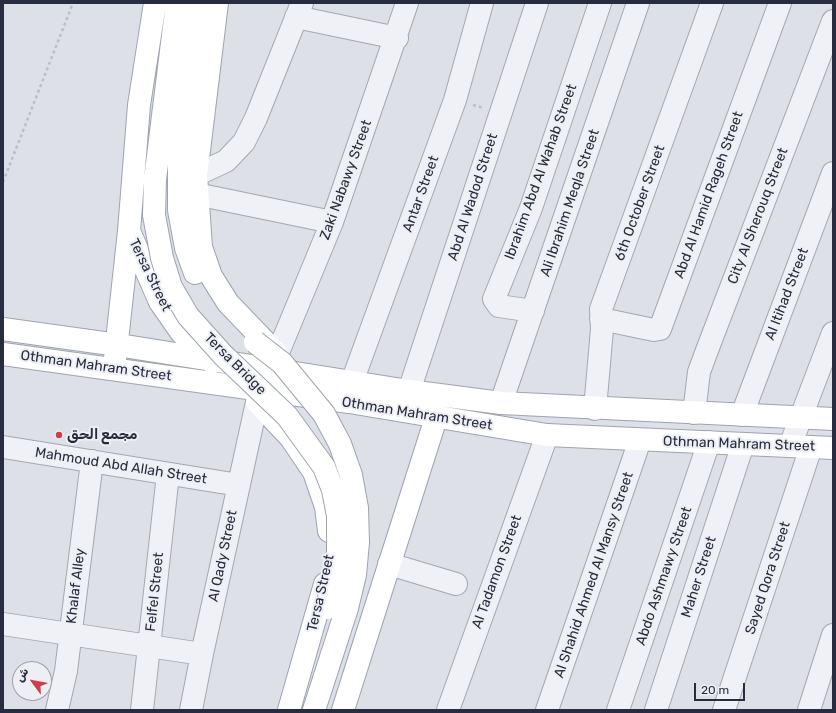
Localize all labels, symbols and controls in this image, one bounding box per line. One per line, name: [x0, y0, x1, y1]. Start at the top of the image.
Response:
street label: Ibrahim Abd Al Wahab Street: [501, 82, 581, 262]
street label: Abd Al Hamid Rageh Street: [671, 109, 747, 281]
street label: Zaki Nabawy Street: [316, 118, 376, 242]
street label: Ali Ibrahim Meqla Street: [537, 127, 603, 279]
street label: Abd Al Wadod Street: [444, 131, 502, 263]
street label: 6th October Street: [611, 143, 669, 263]
street label: City Al Sherouq Street: [724, 146, 792, 286]
street label: Antar Street: [399, 153, 443, 235]
street label: Tersa Street: [125, 236, 175, 314]
street label: Al Itihad Street: [762, 246, 812, 342]
street label: Tersa Bridge: [200, 329, 270, 399]
street label: Othman Mahram Street: [19, 347, 173, 385]
street label: Othman Mahram Street: [341, 394, 493, 434]
place label: مجمع الحق: [67, 427, 137, 443]
marker: مجمع الحق: [54, 430, 64, 440]
street label: Othman Mahram Street: [663, 433, 815, 455]
street label: Mahmoud Abd Allah Street: [34, 444, 208, 488]
street label: Al Shahid Ahmed Al Mansy Street: [551, 470, 637, 680]
street label: Abdo Ashmawy Street: [632, 504, 696, 648]
street label: Al Qady Street: [205, 509, 241, 603]
street label: Al Tadamon Street: [469, 513, 525, 631]
street label: Sayed Qora Street: [742, 519, 794, 637]
street label: Maher Street: [678, 534, 720, 620]
street label: Khalaf Alley: [63, 547, 89, 625]
street label: Felfel Street: [142, 552, 168, 632]
street label: Tersa Street: [304, 553, 338, 633]
north arrow: [12, 661, 52, 701]
text: ش: [13, 666, 31, 684]
scale bar: [696, 675, 747, 701]
text: 20 m: [701, 683, 729, 697]

